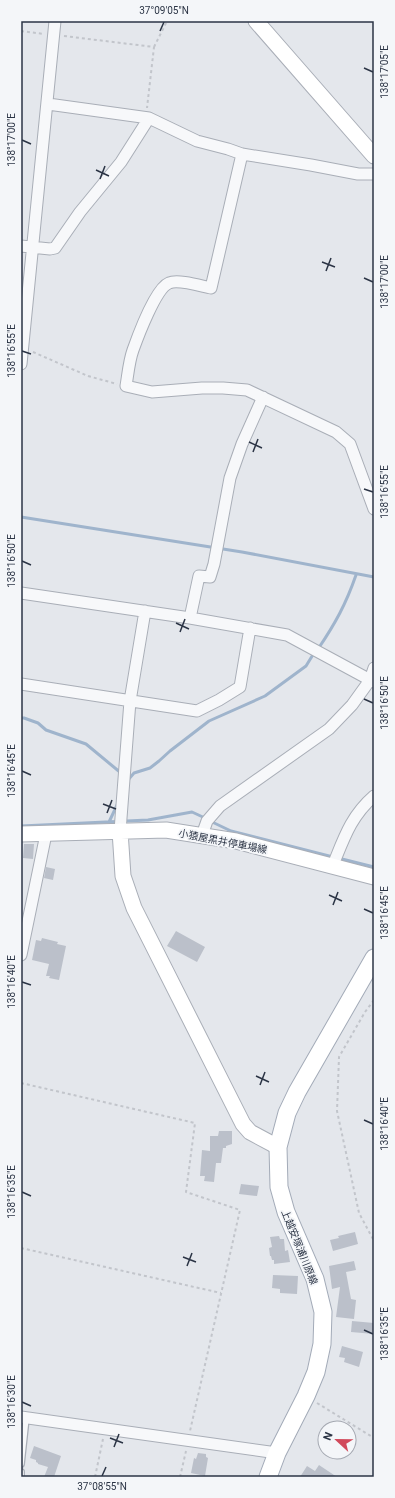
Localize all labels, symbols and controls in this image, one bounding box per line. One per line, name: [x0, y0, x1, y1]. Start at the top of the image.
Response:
text: 37°09'05"N: [139, 5, 189, 16]
text: 138°17'05"E: [379, 45, 390, 99]
text: 138°17'00"E: [6, 113, 17, 167]
text: 138°17'00"E: [379, 255, 390, 309]
text: 138°16'55"E: [6, 324, 17, 378]
text: 138°16'55"E: [379, 465, 390, 519]
text: 138°16'50"E: [6, 534, 17, 588]
text: 138°16'50"E: [379, 676, 390, 730]
text: 138°16'45"E: [6, 744, 17, 798]
street label: 小猿屋黒井停車場線: [178, 828, 268, 855]
text: 138°16'45"E: [379, 886, 390, 940]
text: 138°16'40"E: [6, 955, 17, 1009]
text: 138°16'40"E: [379, 1097, 390, 1151]
text: 138°16'35"E: [6, 1165, 17, 1219]
street label: 上越安塚浦川原線: [279, 1208, 320, 1286]
text: 138°16'35"E: [379, 1307, 390, 1361]
text: 138°16'30"E: [6, 1375, 17, 1429]
north arrow: [317, 1420, 357, 1460]
text: N: [321, 1430, 336, 1442]
text: 37°08'55"N: [77, 1481, 127, 1492]

